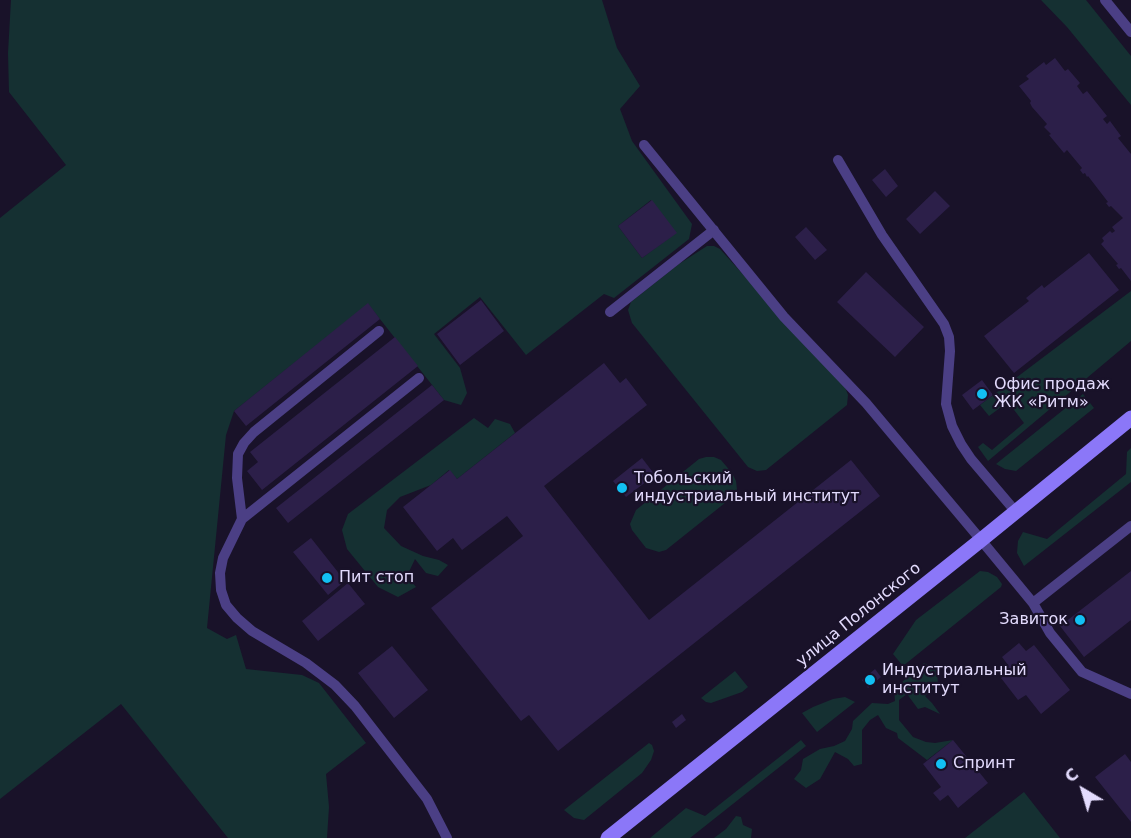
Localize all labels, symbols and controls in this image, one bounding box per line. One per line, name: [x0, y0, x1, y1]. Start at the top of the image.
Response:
place label: Офис продаж ЖК «Ритм»: [994, 375, 1110, 413]
marker: Офис продаж ЖК «Ритм»: [975, 387, 989, 401]
place label: Тобольский индустриальный институт: [634, 469, 860, 507]
marker: Тобольский индустриальный институт: [615, 481, 629, 495]
street label: улица Полонского: [793, 559, 925, 671]
place label: Пит стоп: [339, 568, 414, 588]
marker: Пит стоп: [320, 571, 334, 585]
place label: Завиток: [999, 610, 1068, 630]
marker: Завиток: [1073, 613, 1087, 627]
place label: Индустриальный институт: [882, 661, 1027, 699]
marker: Индустриальный институт: [863, 673, 877, 687]
place label: Спринт: [953, 754, 1015, 774]
marker: Спринт: [934, 757, 948, 771]
north arrow: [1053, 760, 1113, 820]
text: С: [1061, 764, 1082, 787]

